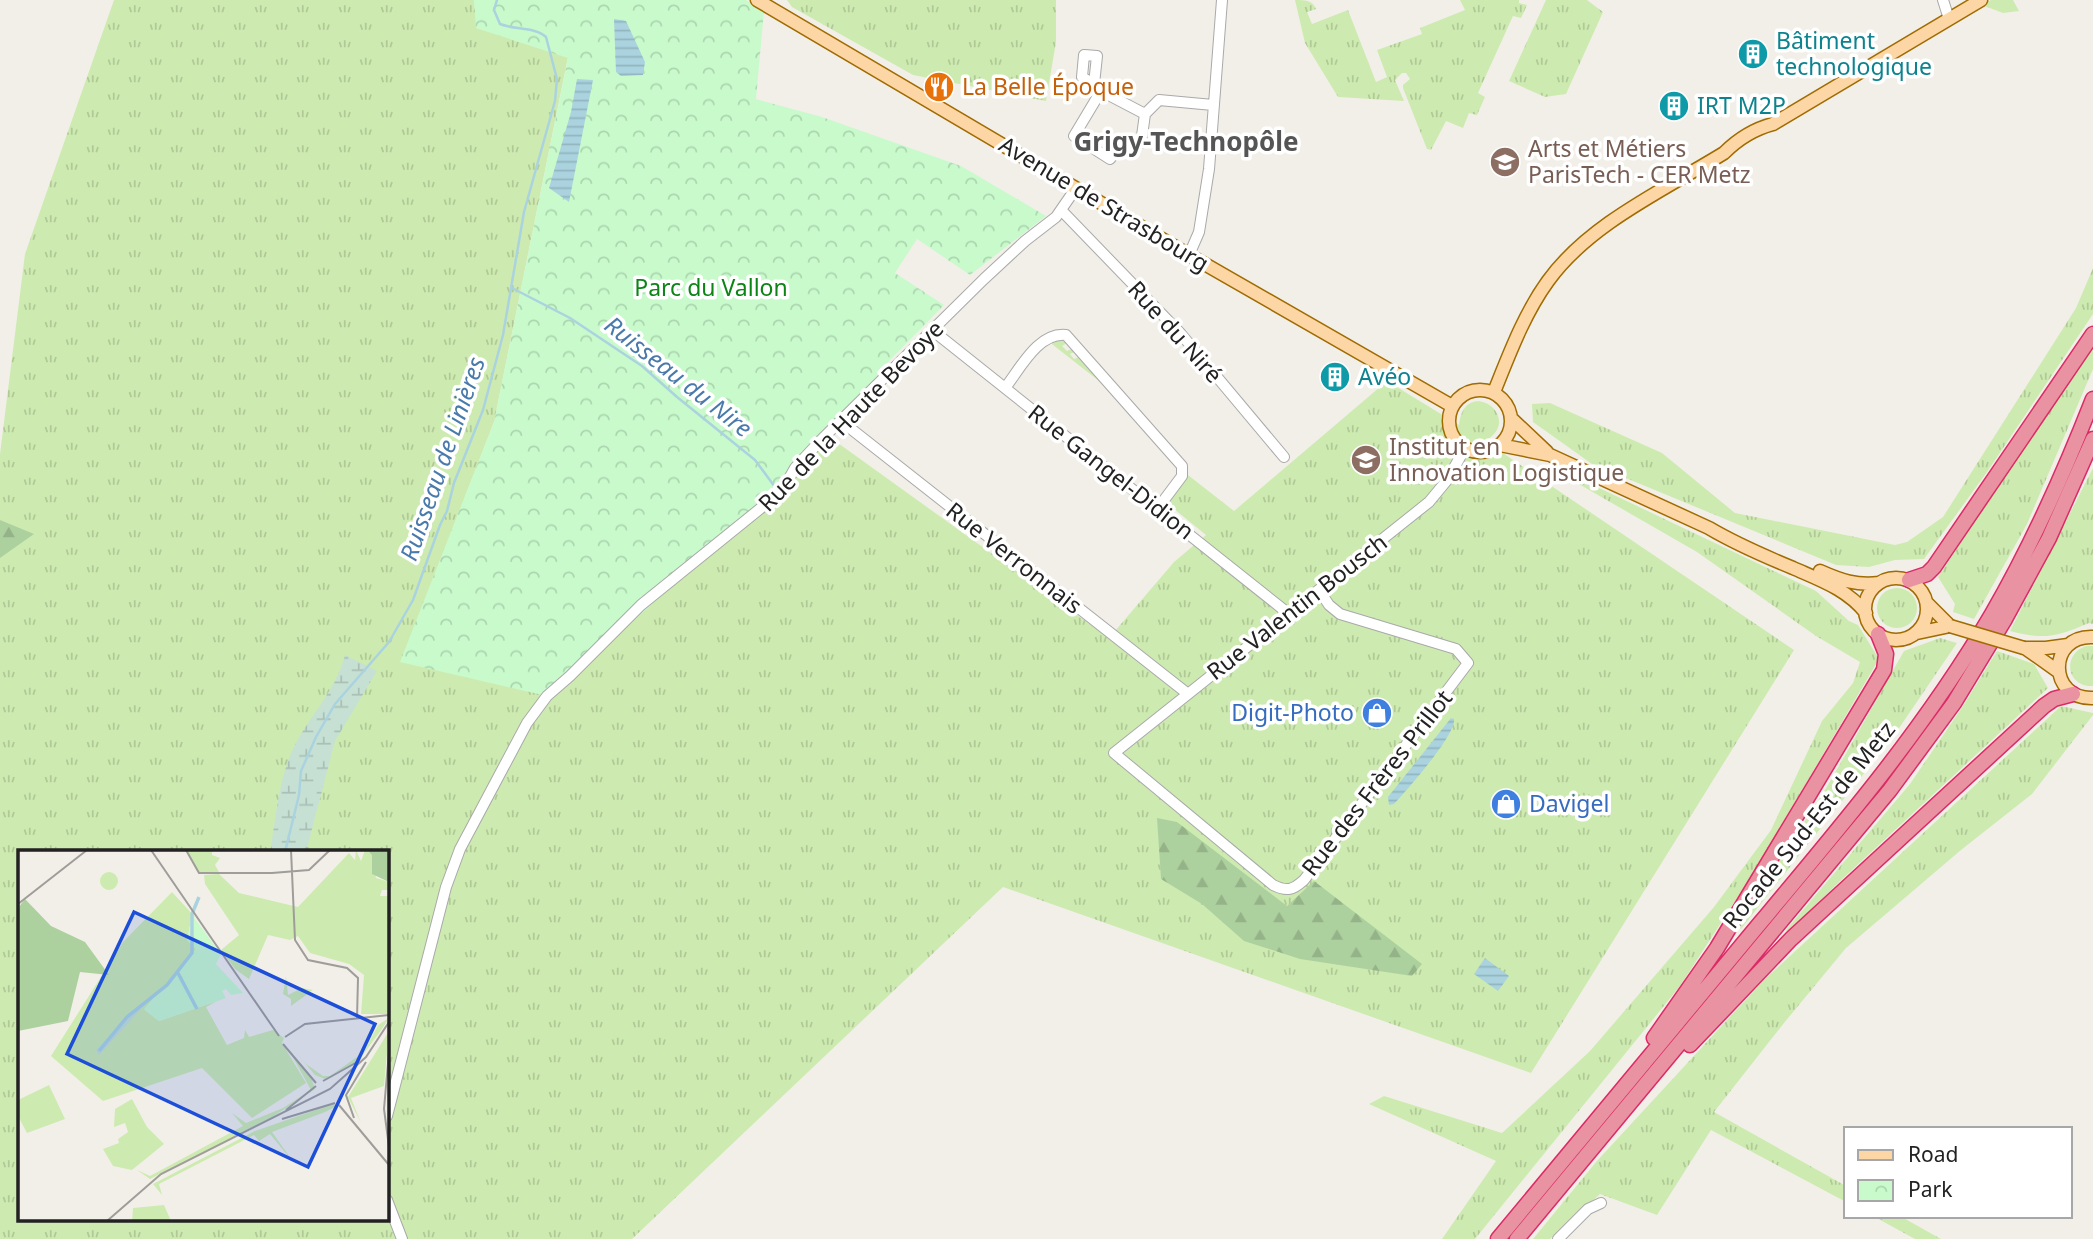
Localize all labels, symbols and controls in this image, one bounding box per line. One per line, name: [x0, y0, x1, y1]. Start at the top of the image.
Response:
place label: Bâtiment technologique: [1776, 24, 1932, 82]
building icon: Bâtiment technologique: [1736, 37, 1770, 71]
restaurant icon: La Belle Époque: [922, 70, 956, 104]
place label: La Belle Époque: [962, 70, 1134, 102]
building icon: IRT M2P: [1657, 89, 1691, 123]
place label: IRT M2P: [1697, 89, 1786, 121]
district label: Grigy-Technopôle: [1074, 123, 1298, 159]
street label: Avenue de Strasbourg: [994, 128, 1215, 279]
place label: Arts et Métiers ParisTech - CER Metz: [1528, 132, 1751, 190]
school or university icon: Arts et Métiers ParisTech - CER Metz: [1488, 145, 1522, 179]
park label: Parc du Vallon: [634, 271, 788, 303]
street label: Rue du Niré: [1121, 273, 1230, 389]
water label: Ruisseau du Nire: [598, 308, 759, 444]
street label: Rue de la Haute Bevoye: [751, 313, 950, 518]
water label: Ruisseau de Linières: [391, 352, 492, 565]
building icon: Avéo: [1318, 360, 1352, 394]
place label: Avéo: [1358, 360, 1411, 392]
street label: Rue Gangel-Didion: [1022, 396, 1201, 546]
place label: Institut en Innovation Logistique: [1389, 430, 1624, 488]
school or university icon: Institut en Innovation Logistique: [1349, 443, 1383, 477]
street label: Rue Verronnais: [940, 494, 1089, 620]
street label: Rue Valentin Bousch: [1200, 526, 1393, 687]
street label: Rue des Frères Prillot: [1293, 683, 1459, 882]
place label: Digit-Photo: [1231, 696, 1354, 728]
shop icon: Digit-Photo: [1360, 696, 1394, 730]
street label: Rocade Sud-Est de Metz: [1715, 714, 1902, 935]
shop icon: Davigel: [1489, 787, 1523, 821]
place label: Davigel: [1529, 787, 1609, 819]
inset map: [18, 850, 388, 1222]
legend: [1844, 1127, 2072, 1218]
text: Road: [1908, 1140, 1958, 1168]
text: Park: [1908, 1175, 1953, 1203]

